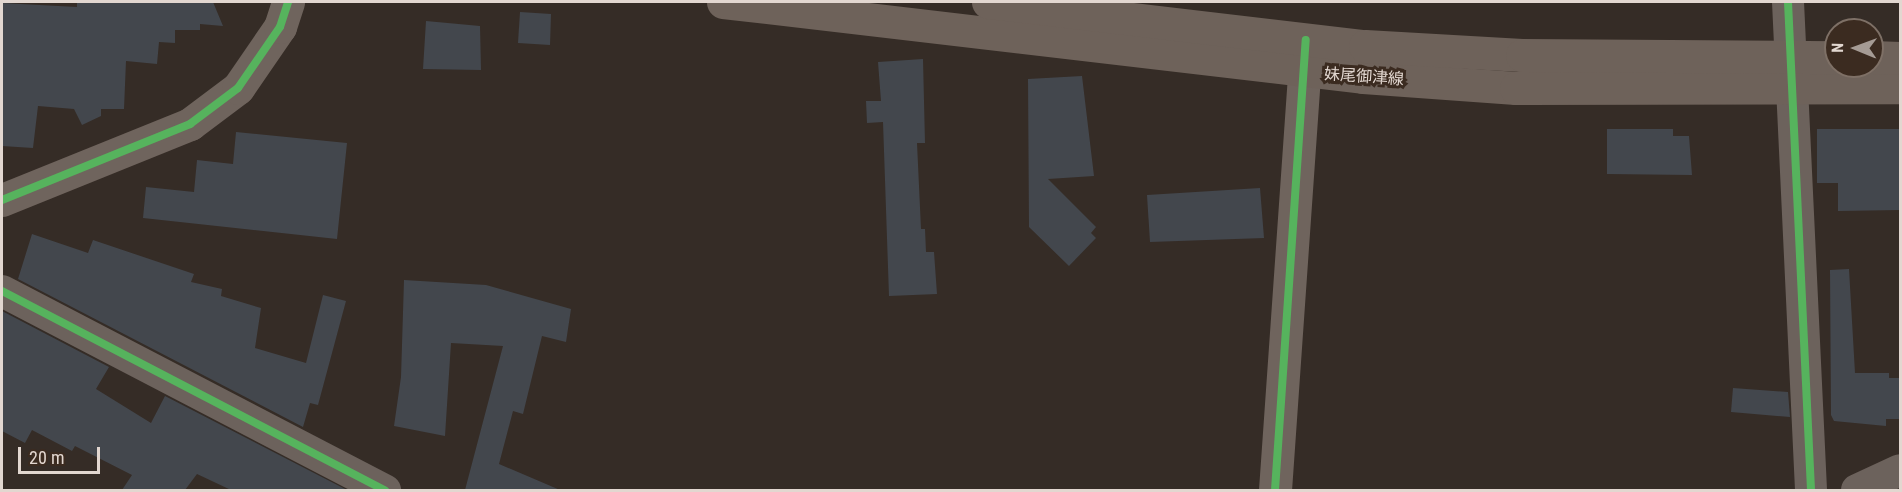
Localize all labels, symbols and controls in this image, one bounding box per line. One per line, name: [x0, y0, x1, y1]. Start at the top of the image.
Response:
north arrow: [1824, 18, 1884, 78]
text: N: [1828, 43, 1847, 53]
street label: 妹尾御津線: [1323, 65, 1405, 89]
scale bar: [21, 435, 104, 473]
text: 20 m: [29, 447, 64, 468]

